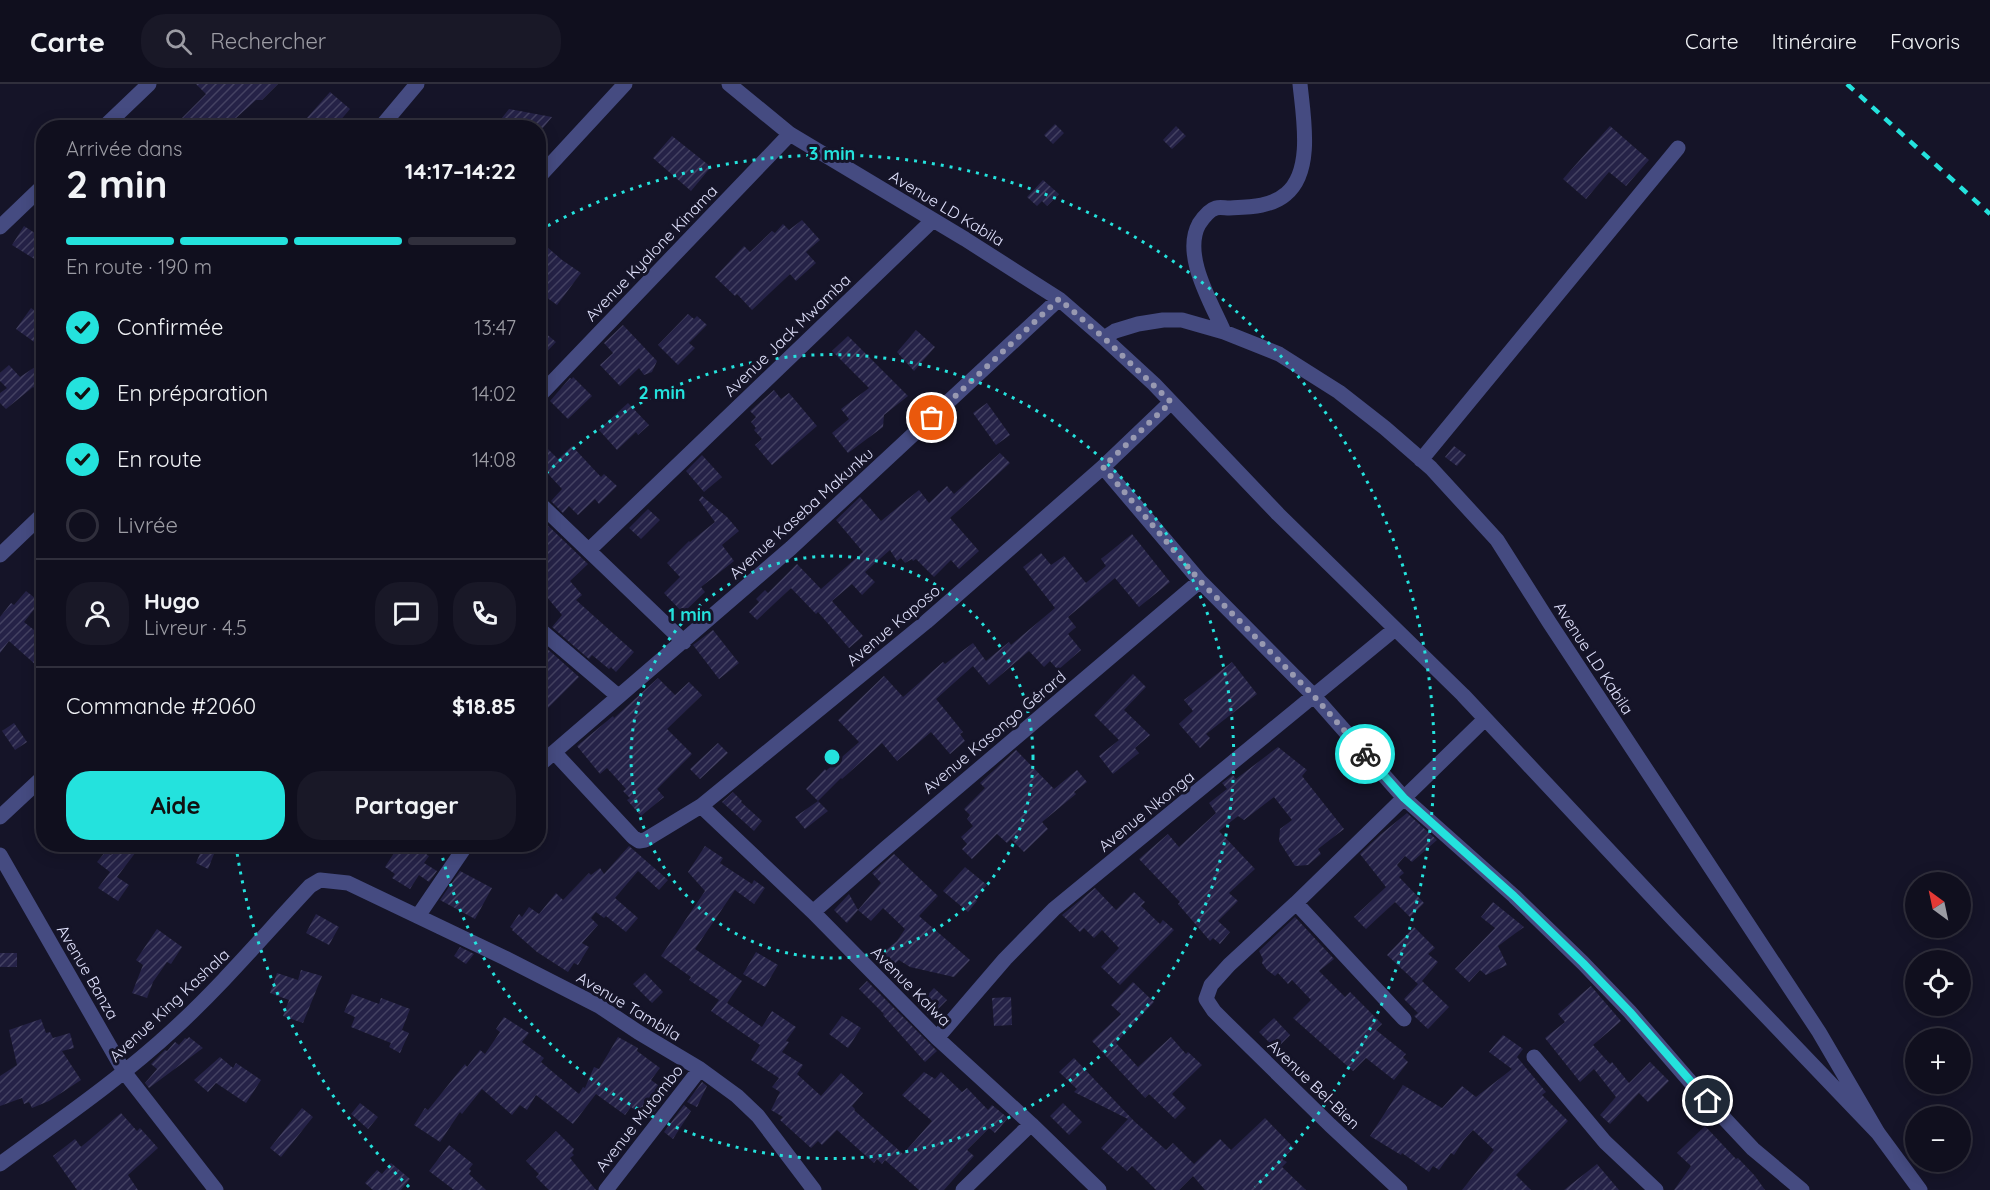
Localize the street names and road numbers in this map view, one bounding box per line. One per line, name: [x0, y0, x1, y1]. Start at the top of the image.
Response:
street label: Avenue LD Kabila: [886, 166, 1008, 250]
street label: Avenue Kyalone Kinama: [581, 181, 721, 325]
street label: Avenue Jack Mwamba: [720, 269, 854, 401]
street label: Avenue Kaseba Makunku: [725, 443, 877, 583]
street label: Avenue Kaposo: [842, 580, 944, 670]
street label: Avenue LD Kabila: [1550, 598, 1638, 718]
street label: Avenue Kasongo Gérard: [918, 666, 1070, 798]
street label: Avenue Nkonga: [1094, 766, 1198, 856]
street label: Avenue Banza: [53, 921, 123, 1023]
street label: Avenue Kalwa: [867, 942, 955, 1030]
street label: Avenue King Kashala: [105, 944, 233, 1066]
street label: Avenue Tambila: [573, 967, 685, 1045]
street label: Avenue Bel-Bien: [1264, 1035, 1364, 1133]
street label: Avenue Mutombo: [591, 1060, 687, 1176]

